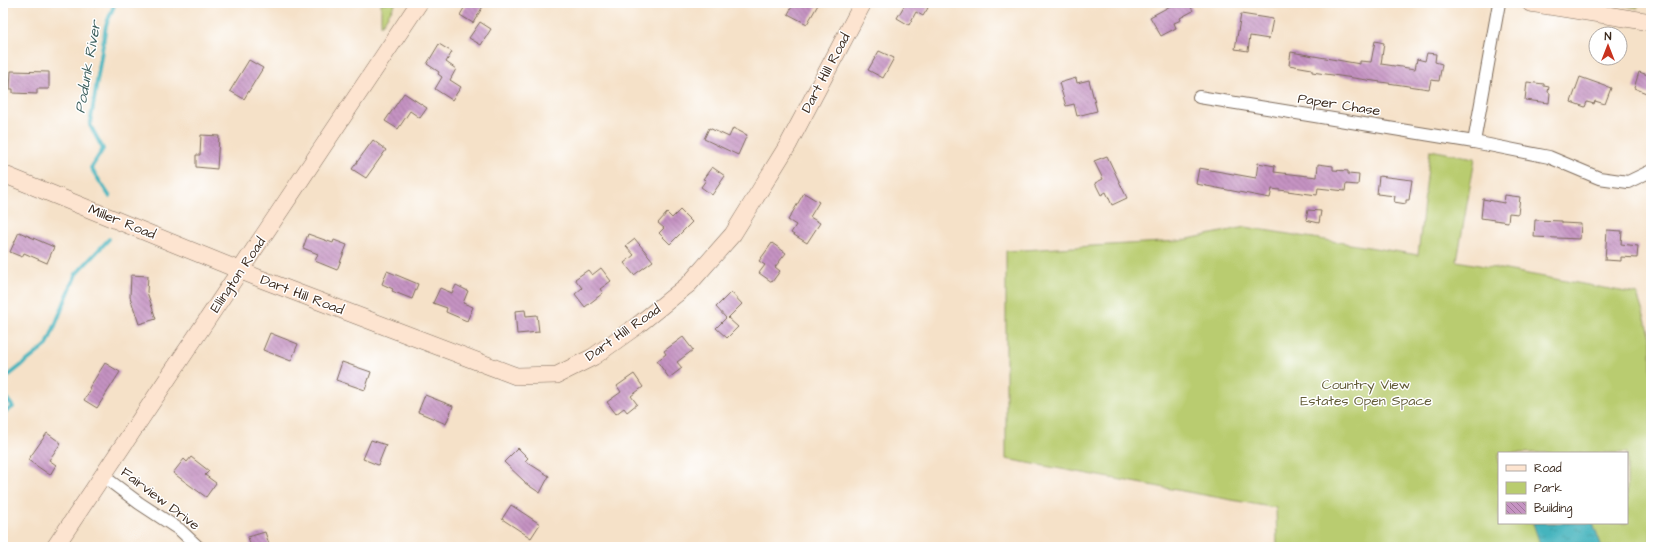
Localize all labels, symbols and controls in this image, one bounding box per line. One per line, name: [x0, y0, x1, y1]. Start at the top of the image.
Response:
water label: Podunk River: [70, 18, 107, 115]
north arrow: [1588, 26, 1628, 66]
street label: Dart Hill Road: [797, 29, 855, 117]
text: N: [1605, 29, 1612, 44]
street label: Paper Chase: [1296, 89, 1382, 121]
street label: Miller Road: [85, 199, 159, 245]
street label: Ellington Road: [205, 233, 271, 317]
street label: Dart Hill Road: [257, 270, 347, 320]
street label: Dart Hill Road: [581, 300, 665, 366]
park label: Country View Estates Open Space: [1300, 375, 1432, 411]
legend: [1498, 452, 1628, 524]
text: Road: [1534, 460, 1562, 477]
street label: Fairview Drive: [116, 463, 204, 536]
text: Park: [1534, 480, 1562, 497]
text: Building: [1534, 500, 1572, 518]

